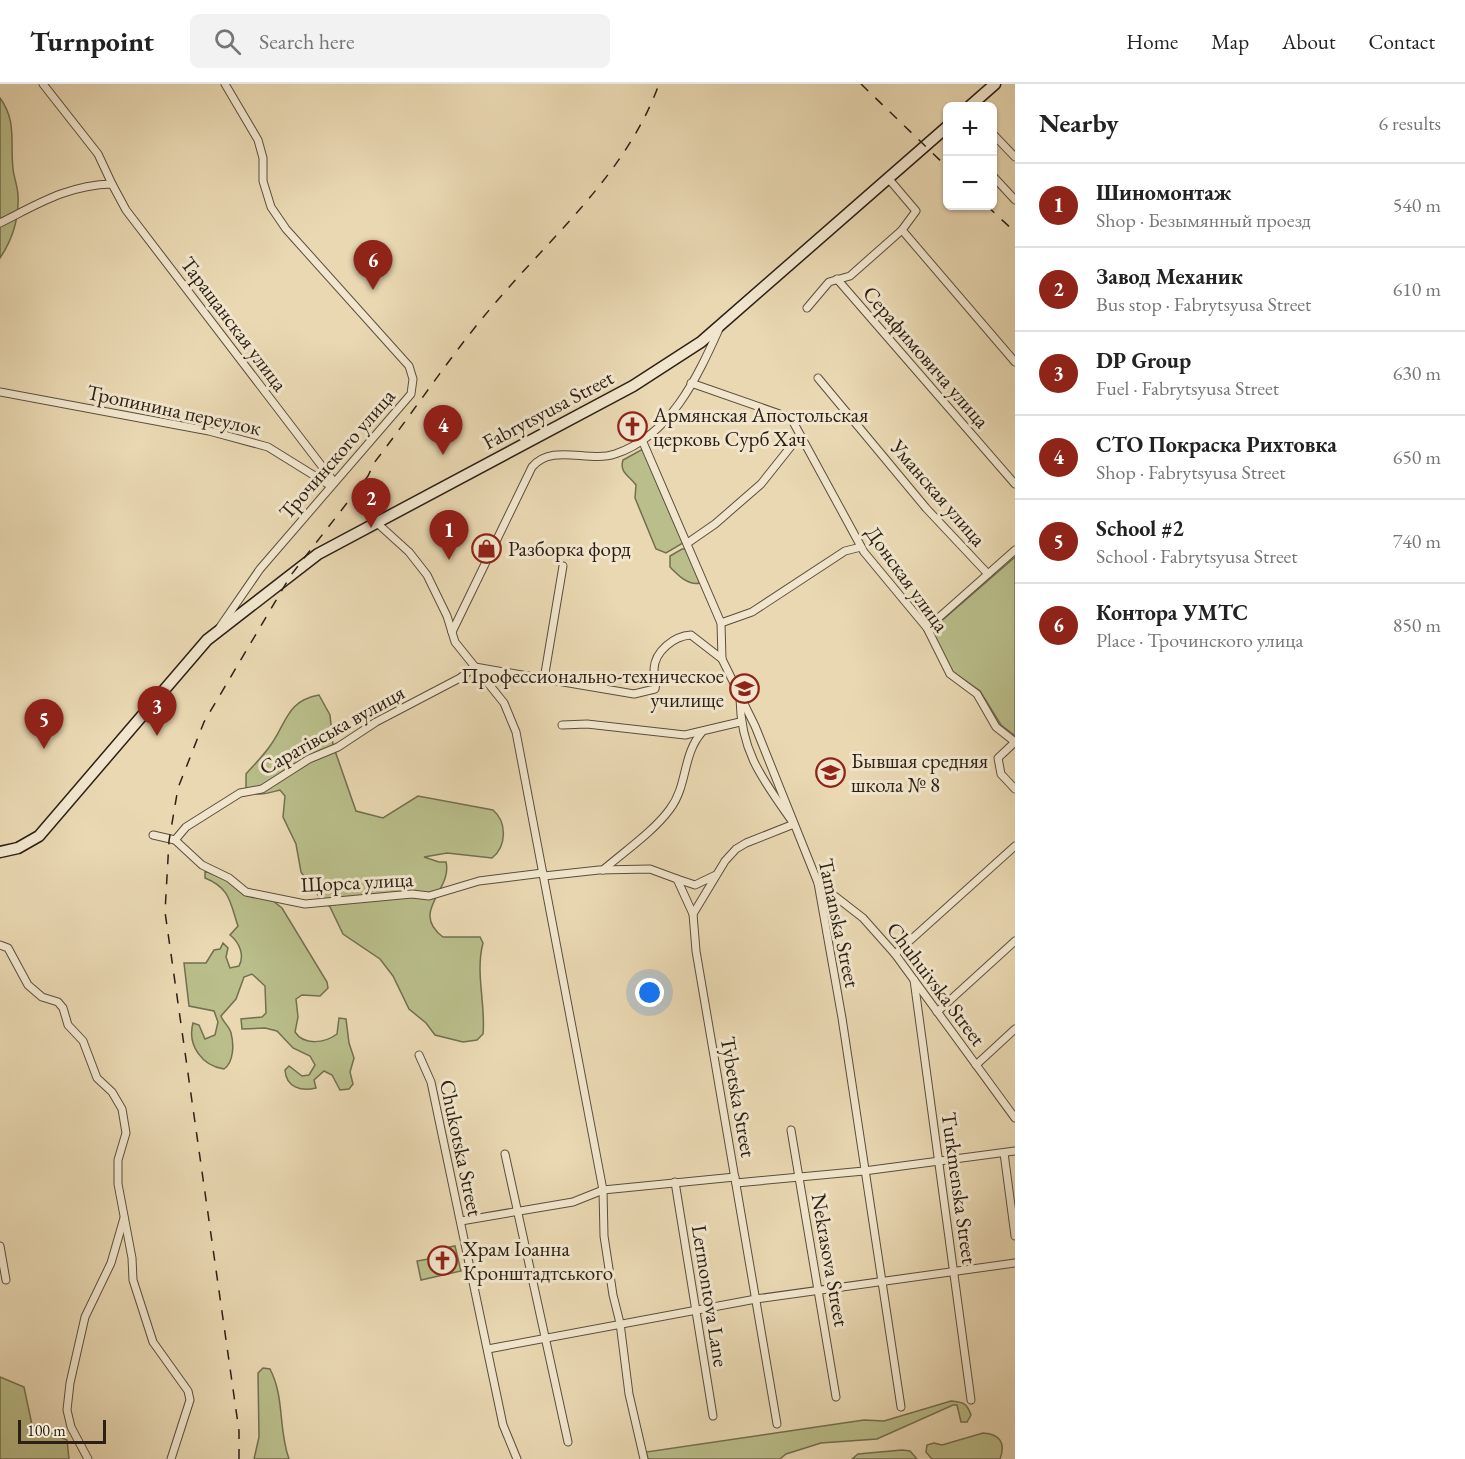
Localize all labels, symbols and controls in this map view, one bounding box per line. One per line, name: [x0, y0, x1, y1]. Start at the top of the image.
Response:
search box: [190, 14, 610, 68]
text: Turnpoint: [30, 23, 154, 59]
icon: search: [211, 25, 244, 58]
text: Search here: [259, 27, 355, 56]
text: Home: [1126, 28, 1178, 55]
text: Map: [1211, 28, 1249, 55]
text: About: [1282, 28, 1335, 55]
text: Contact: [1368, 28, 1435, 55]
map controls: [943, 102, 997, 210]
button: +: [943, 102, 997, 156]
text: Nearby: [1039, 106, 1119, 140]
text: 6 results: [1378, 110, 1441, 136]
button: −: [943, 156, 997, 210]
text: Шиномонтаж: [1096, 178, 1232, 207]
text: 1: [1053, 192, 1064, 218]
text: 540 m: [1393, 192, 1441, 218]
text: Shop · Безымянный проезд: [1096, 207, 1311, 233]
pin: 6: [354, 240, 392, 290]
street label: Таращанская улица: [175, 251, 294, 397]
text: Завод Механик: [1096, 262, 1243, 291]
text: 2: [1053, 276, 1064, 302]
text: 610 m: [1393, 276, 1441, 302]
street label: Серафимовича улица: [857, 280, 996, 434]
text: Bus stop · Fabrytsyusa Street: [1096, 291, 1311, 317]
text: DP Group: [1096, 346, 1191, 375]
text: 3: [1053, 360, 1064, 386]
text: 630 m: [1393, 360, 1441, 386]
street label: Fabrytsyusa Street: [478, 364, 618, 455]
text: Fuel · Fabrytsyusa Street: [1096, 375, 1279, 401]
street label: Тропинина переулок: [84, 378, 264, 441]
street label: Трочинского улица: [273, 382, 401, 524]
place label: Армянская Апостольская церковь Сурб Хач: [652, 401, 868, 452]
pin: 4: [424, 406, 462, 455]
church icon: Армянская Апостольская церковь Сурб Хач: [616, 411, 648, 443]
text: СТО Покраска Рихтовка: [1096, 430, 1337, 459]
street label: Уманская улица: [884, 433, 993, 552]
text: 4: [1053, 444, 1064, 470]
text: 650 m: [1393, 444, 1441, 470]
text: Shop · Fabrytsyusa Street: [1096, 459, 1285, 485]
pin: 2: [352, 478, 391, 528]
pin: 1: [430, 510, 468, 560]
text: School #2: [1096, 514, 1184, 543]
street label: Донская улица: [860, 520, 955, 638]
text: 5: [1053, 528, 1064, 554]
text: 740 m: [1393, 528, 1441, 554]
shop icon: Разборка форд: [471, 533, 503, 565]
place label: Разборка форд: [508, 535, 631, 562]
text: School · Fabrytsyusa Street: [1096, 543, 1298, 569]
text: Контора УМТС: [1096, 598, 1248, 627]
text: 6: [1053, 612, 1064, 638]
text: 850 m: [1393, 612, 1441, 638]
text: Place · Трочинского улица: [1096, 627, 1304, 653]
place label: Профессионально-техническое училище: [461, 662, 724, 713]
school or university icon: Профессионально-техническое училище: [729, 672, 761, 704]
street label: Саратівська вулиця: [254, 678, 409, 781]
pin: 3: [138, 686, 176, 736]
pin: 5: [24, 700, 63, 749]
place label: Бывшая средняя школа № 8: [851, 747, 988, 798]
school or university icon: Бывшая средняя школа № 8: [814, 757, 846, 789]
street label: Tamanska Street: [813, 856, 866, 990]
street label: Щорса улица: [300, 865, 415, 898]
street label: Chuhuivska Street: [881, 916, 992, 1051]
your location: [635, 978, 664, 1007]
street label: Tybetska Street: [715, 1034, 762, 1160]
street label: Chukotska Street: [434, 1077, 489, 1219]
street label: Turkmenska Street: [935, 1110, 984, 1266]
street label: Nekrasova Street: [806, 1191, 856, 1329]
street label: Lermontova Lane: [686, 1223, 735, 1369]
place label: Храм Іоанна Кронштадтського: [462, 1235, 613, 1286]
church icon: Храм Іоанна Кронштадтського: [426, 1245, 458, 1277]
scale bar: [18, 1417, 106, 1444]
text: 100 m: [27, 1420, 66, 1441]

